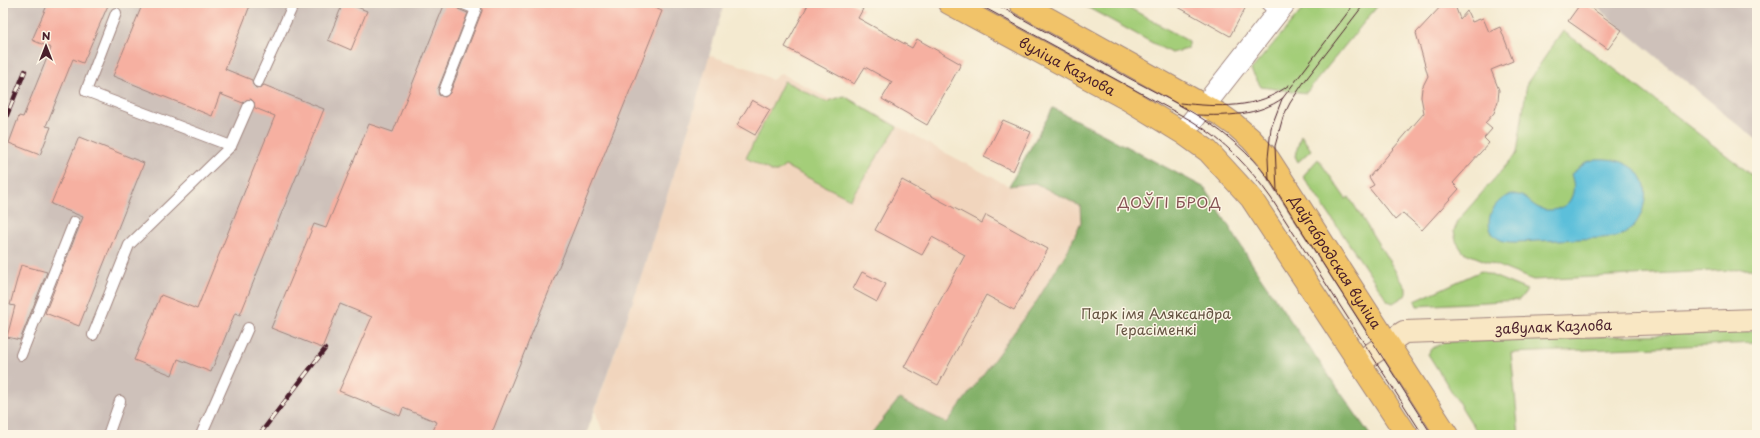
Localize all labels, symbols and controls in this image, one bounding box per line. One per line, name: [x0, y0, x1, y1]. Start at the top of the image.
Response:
north arrow: [26, 26, 66, 66]
text: N: [42, 27, 51, 44]
street label: вуліца Казлова: [1015, 32, 1120, 101]
district label: ДОЎГІ БРОД: [1117, 190, 1222, 213]
street label: Даўгабродская вуліца: [1284, 190, 1387, 333]
park label: Парк імя Аляксандра Герасіменкі: [1081, 303, 1231, 340]
street label: завулак Казлова: [1494, 314, 1613, 339]

